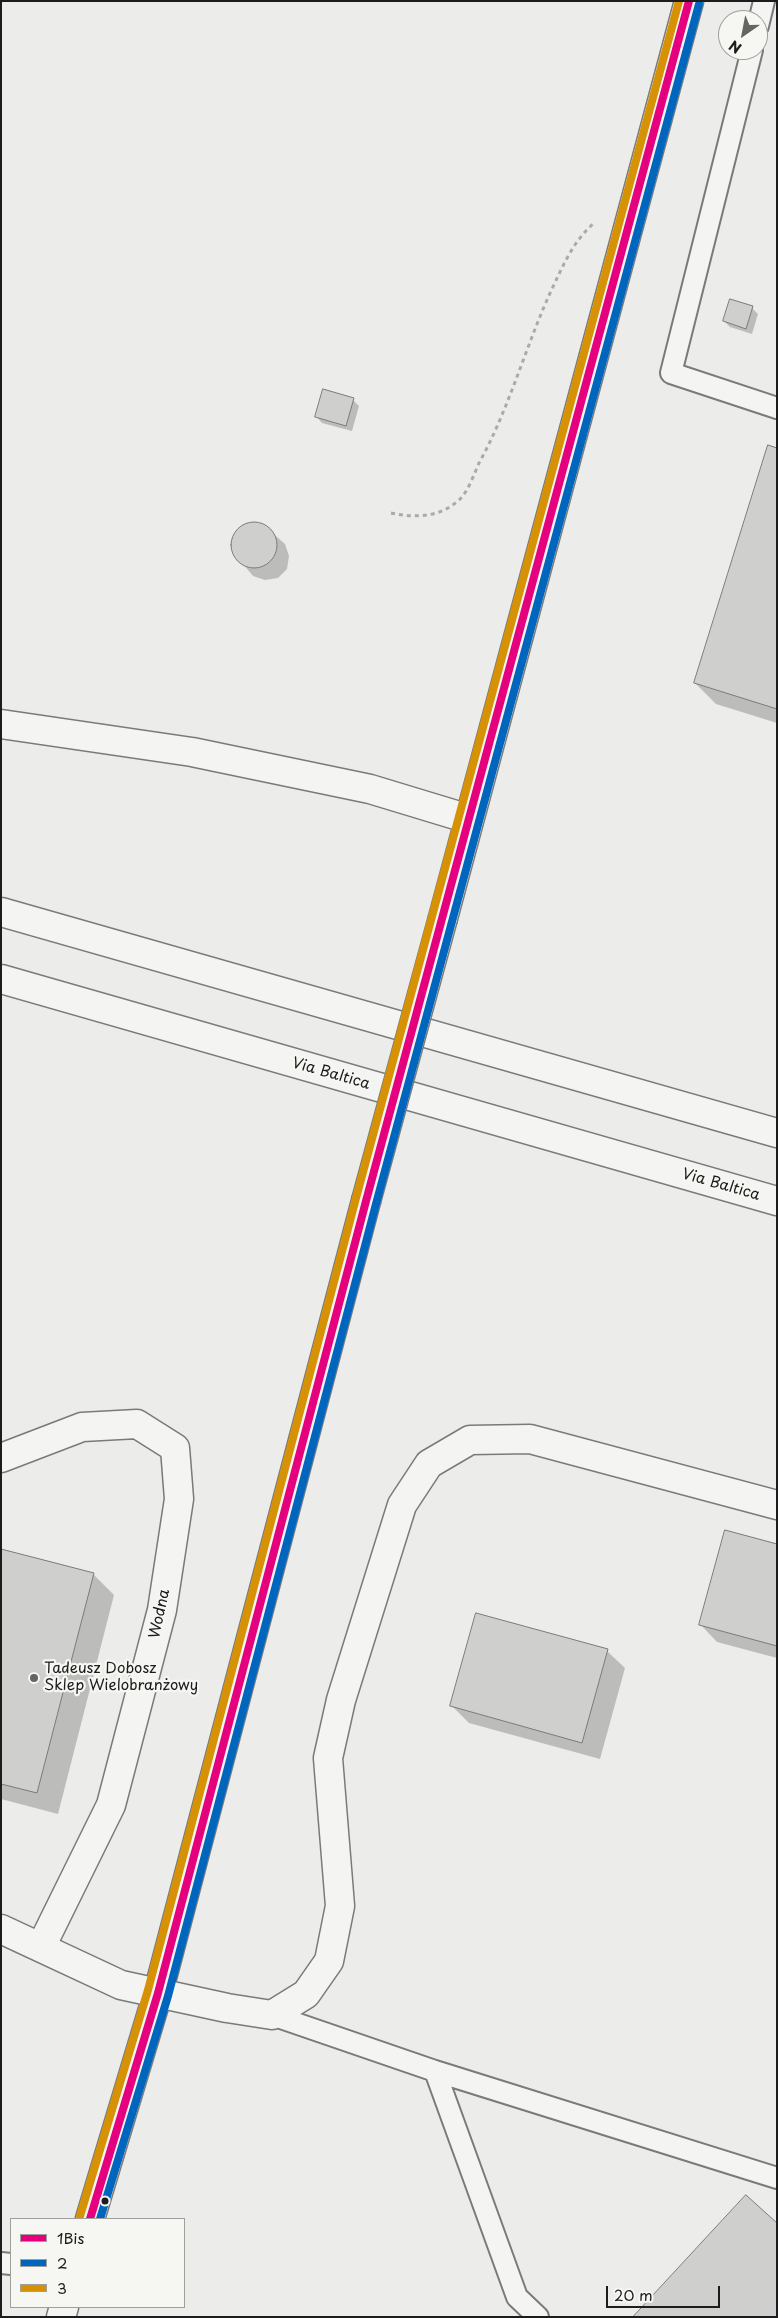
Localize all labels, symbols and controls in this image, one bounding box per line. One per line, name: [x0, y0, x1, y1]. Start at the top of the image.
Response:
north arrow: [718, 10, 768, 60]
text: N: [725, 35, 745, 59]
street label: Via Baltica: [290, 1054, 372, 1094]
street label: Via Baltica: [680, 1165, 762, 1205]
street label: Wodna: [146, 1588, 174, 1640]
place label: Tadeusz Dobosz Sklep Wielobranżowy: [44, 1660, 198, 1695]
marker: Tadeusz Dobosz Sklep Wielobranżowy: [28, 1672, 40, 1684]
unlabelled marker: [100, 2196, 110, 2206]
legend: [10, 2218, 185, 2308]
text: 1Bis: [57, 2226, 84, 2249]
text: 2: [57, 2251, 68, 2274]
text: 3: [57, 2276, 67, 2299]
scale bar: [608, 2276, 722, 2308]
text: 20 m: [614, 2283, 653, 2306]

